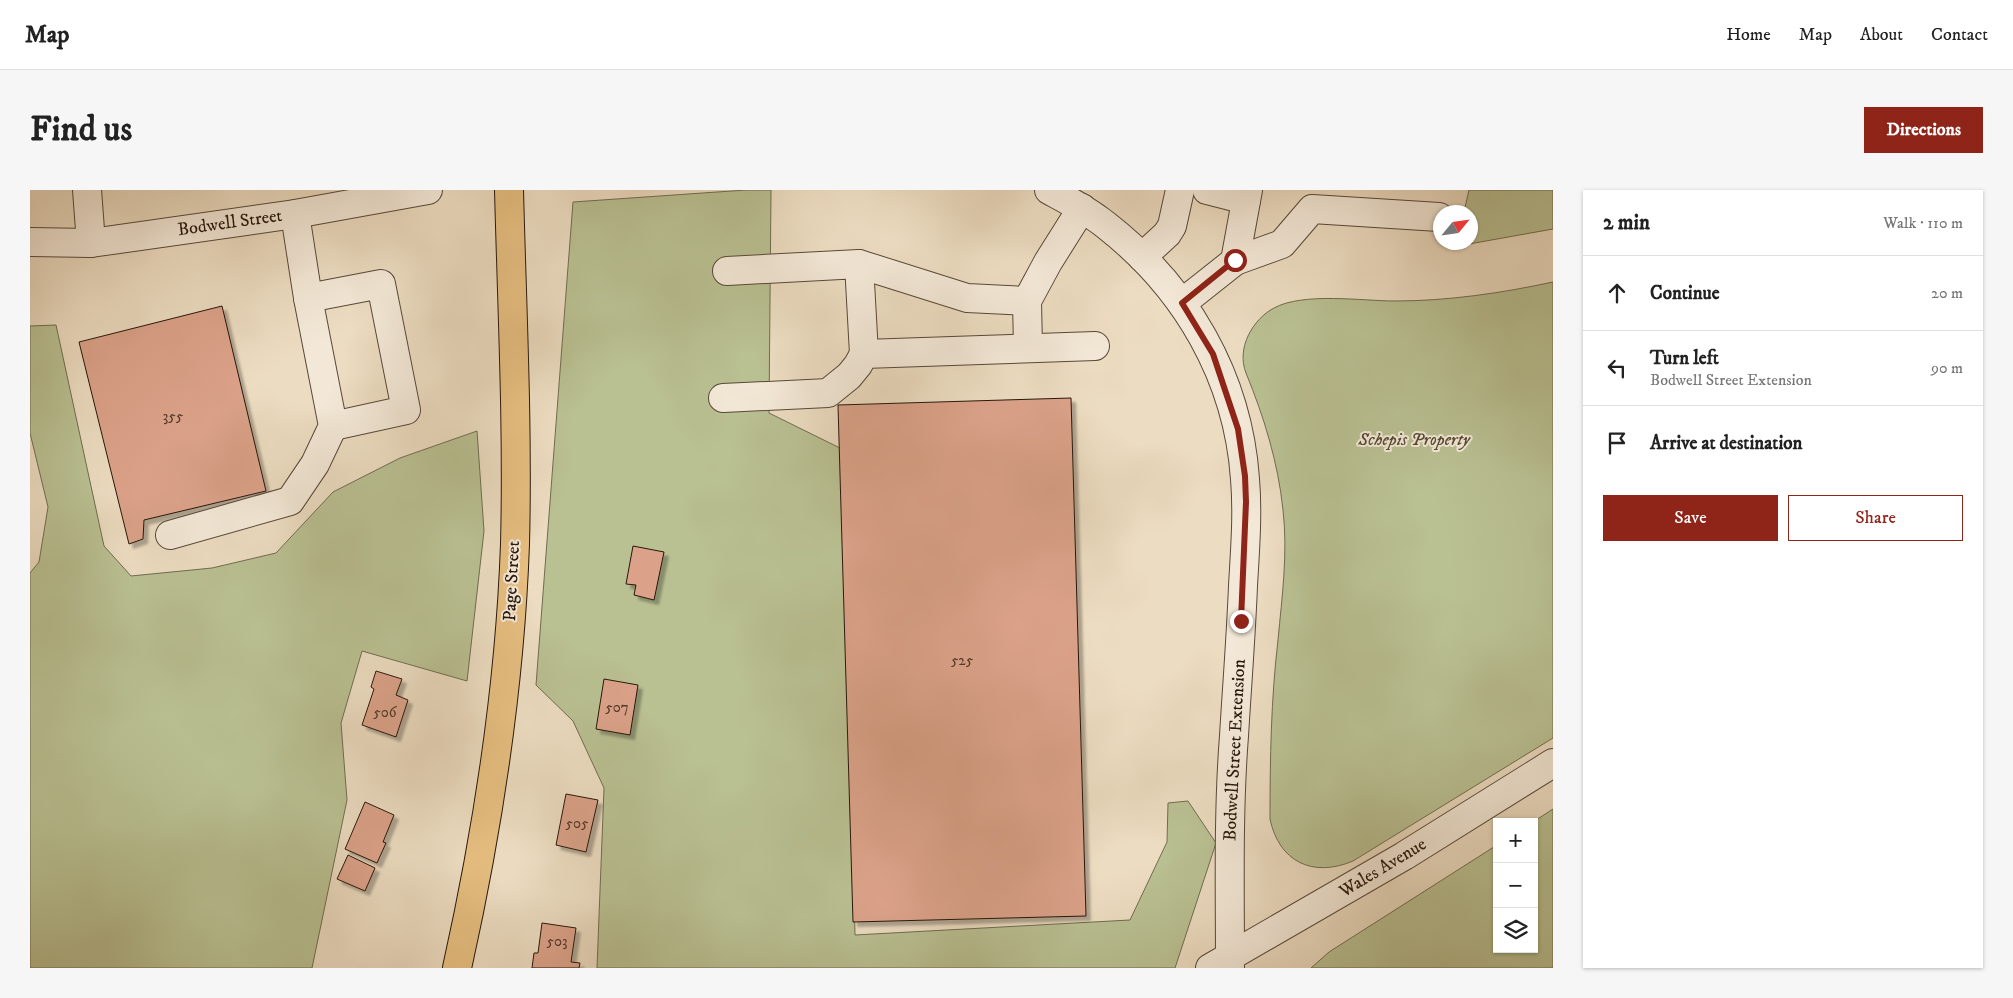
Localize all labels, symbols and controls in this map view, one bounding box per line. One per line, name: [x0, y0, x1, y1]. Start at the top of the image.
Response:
text: Map: [25, 20, 69, 50]
text: Home: [1726, 24, 1771, 46]
text: Map: [1799, 24, 1832, 46]
text: About: [1860, 24, 1903, 46]
text: Contact: [1931, 24, 1988, 46]
button: Directions: [1864, 107, 1983, 153]
text: Find us: [30, 108, 132, 152]
street label: Bodwell Street: [176, 205, 284, 241]
north arrow: [1433, 205, 1478, 250]
text: 2 min: [1603, 210, 1650, 236]
text: Walk · 110 m: [1883, 213, 1963, 233]
route start: [1224, 249, 1247, 272]
icon: ahead: [1603, 279, 1631, 307]
text: Continue: [1650, 282, 1720, 305]
text: 20 m: [1931, 283, 1963, 303]
text: Turn left: [1650, 347, 1719, 370]
icon: left: [1603, 354, 1631, 382]
text: 90 m: [1931, 358, 1963, 378]
text: Bodwell Street Extension: [1650, 370, 1812, 390]
house number: 355: [163, 407, 184, 426]
park label: Schepis Property: [1357, 429, 1471, 451]
icon: arrive: [1603, 429, 1631, 457]
text: Arrive at destination: [1650, 432, 1802, 455]
button: Save: [1603, 495, 1778, 541]
button: Share: [1788, 495, 1963, 541]
street label: Page Street: [499, 540, 525, 622]
route end: [1230, 610, 1253, 633]
house number: 525: [951, 651, 974, 670]
street label: Bodwell Street Extension: [1219, 658, 1251, 842]
house number: 507: [605, 698, 629, 717]
house number: 506: [373, 703, 398, 722]
house number: 505: [566, 814, 589, 833]
map controls: [1493, 818, 1538, 953]
button: +: [1493, 818, 1538, 863]
street label: Wales Avenue: [1335, 833, 1431, 903]
button: −: [1493, 863, 1538, 908]
button: layers: [1493, 908, 1538, 953]
house number: 503: [546, 932, 568, 951]

